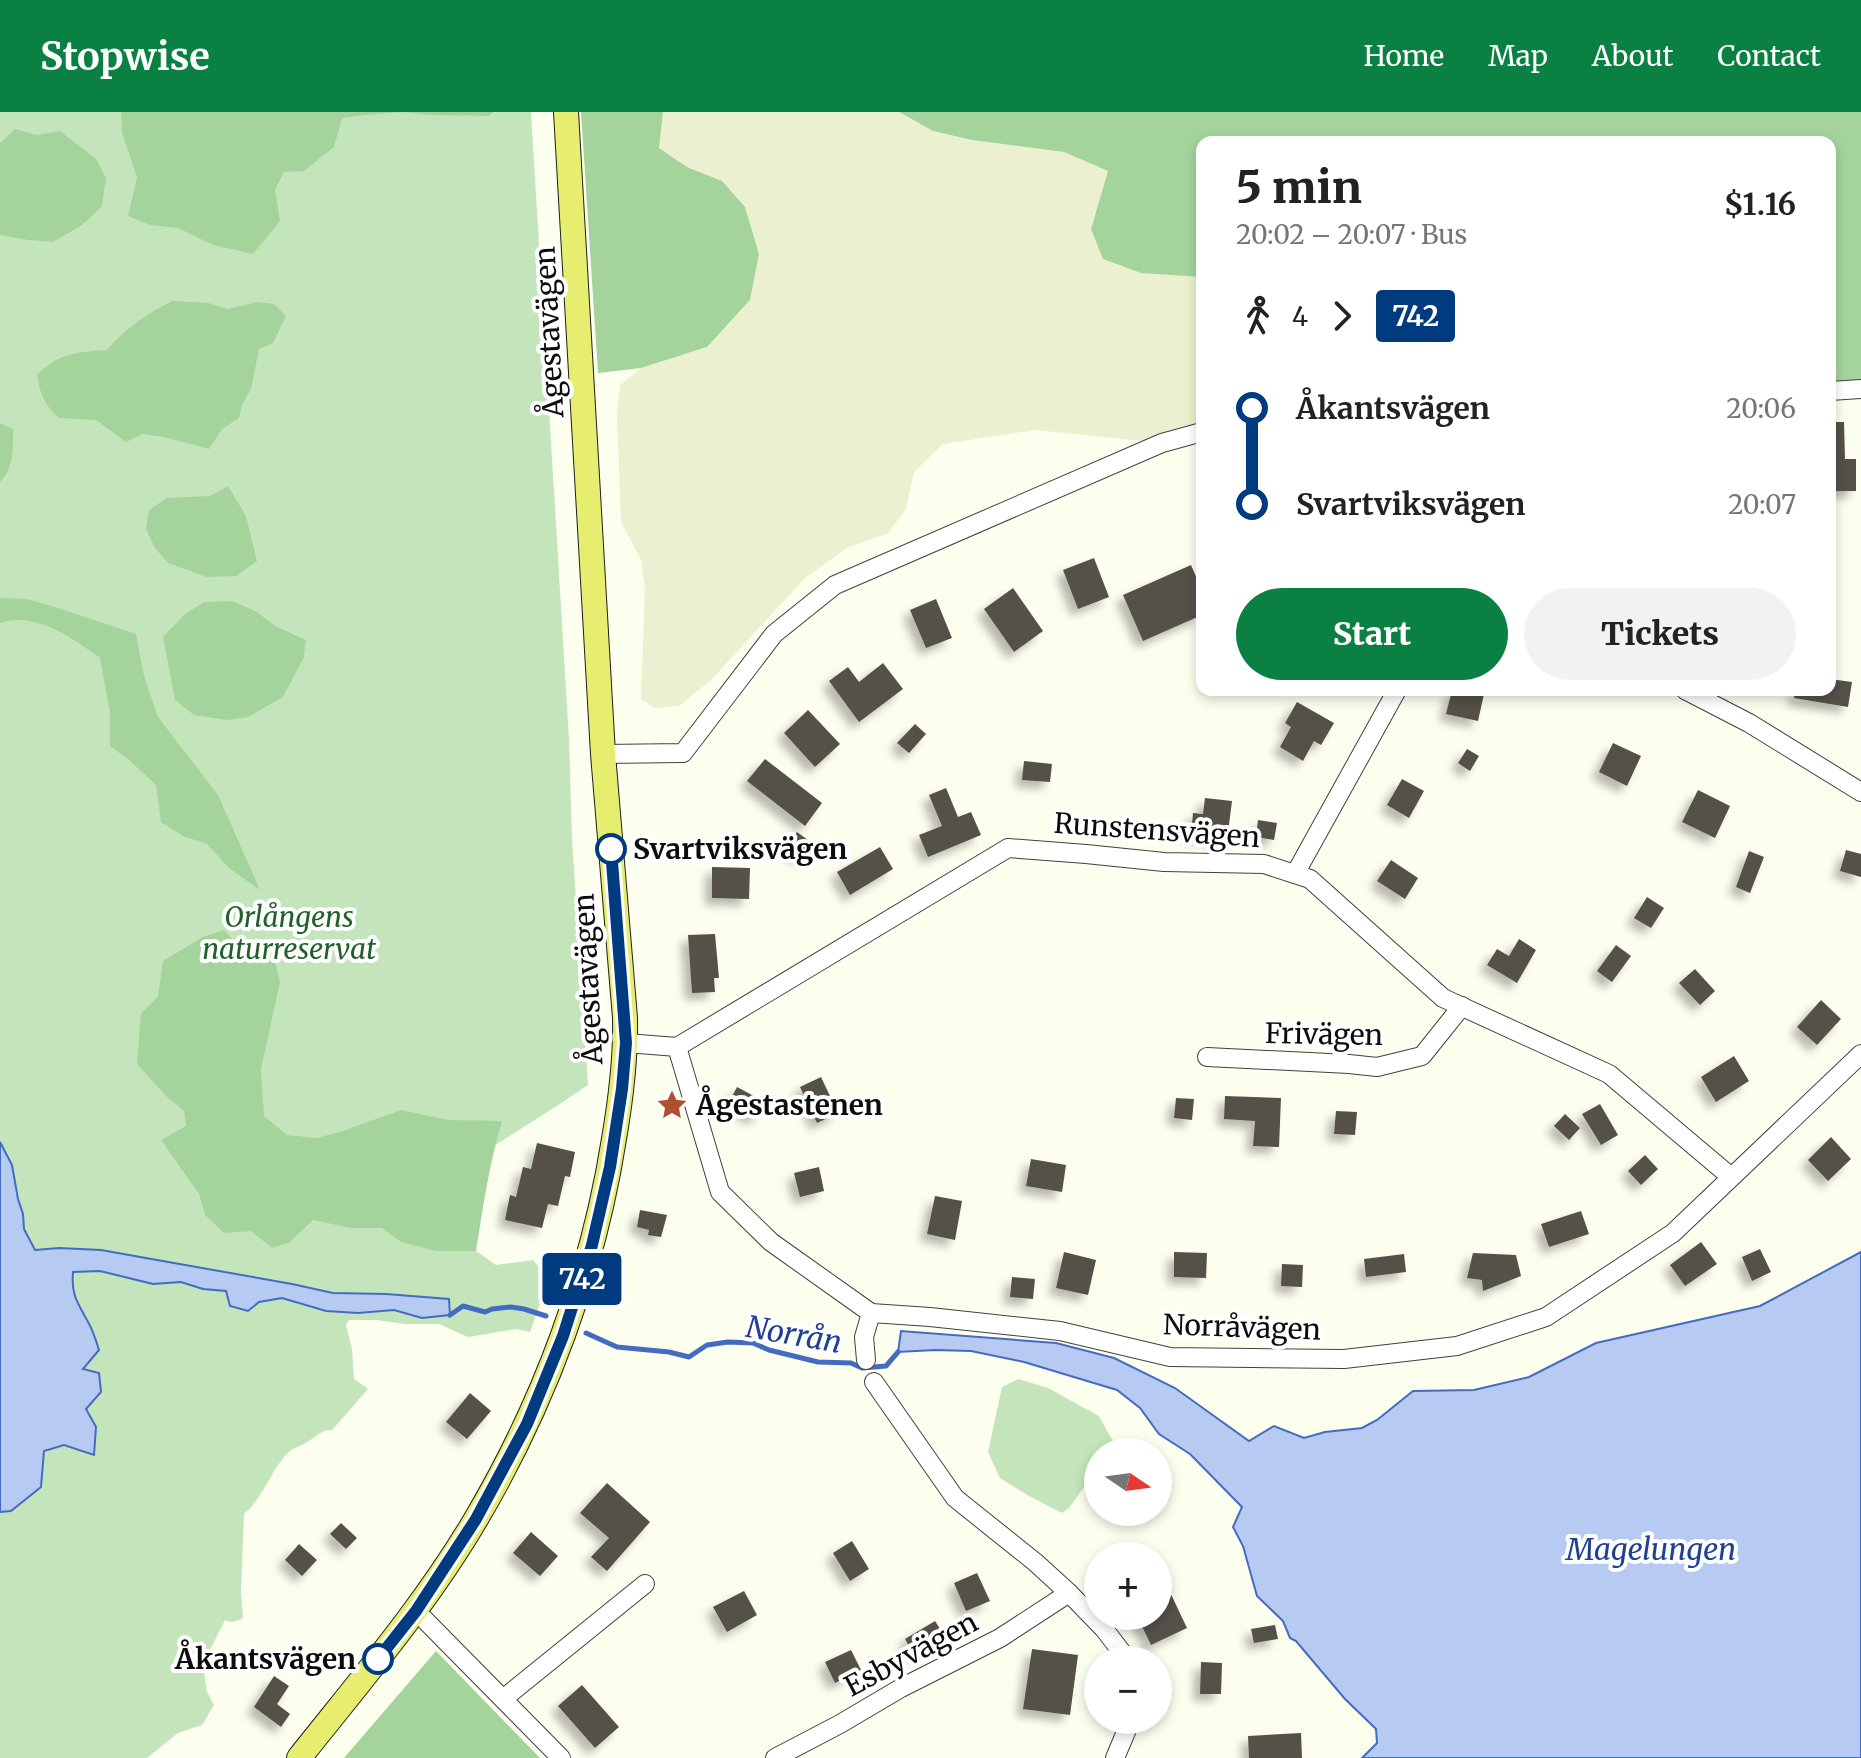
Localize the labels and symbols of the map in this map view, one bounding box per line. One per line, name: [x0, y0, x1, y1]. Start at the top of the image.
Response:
street label: Ågestavägen: [525, 246, 572, 420]
street label: Runstensvägen: [1053, 805, 1261, 855]
place label: Svartviksvägen: [633, 831, 847, 867]
marker: Svartviksvägen: [596, 834, 626, 864]
street label: Ågestavägen: [564, 893, 611, 1067]
park label: Orlångens naturreservat: [202, 899, 376, 967]
street label: Frivägen: [1265, 1015, 1383, 1053]
place label: Ågestastenen: [695, 1085, 883, 1123]
place icon: Ågestastenen: [655, 1088, 689, 1122]
line badge: 742: [536, 1253, 628, 1305]
street label: Norråvägen: [1162, 1306, 1322, 1348]
water label: Norrån: [743, 1307, 845, 1361]
north arrow: [1084, 1438, 1172, 1526]
water label: Magelungen: [1564, 1530, 1736, 1568]
street label: Esbyvägen: [838, 1604, 984, 1704]
place label: Åkantsvägen: [174, 1639, 356, 1677]
marker: Åkantsvägen: [363, 1644, 393, 1674]

